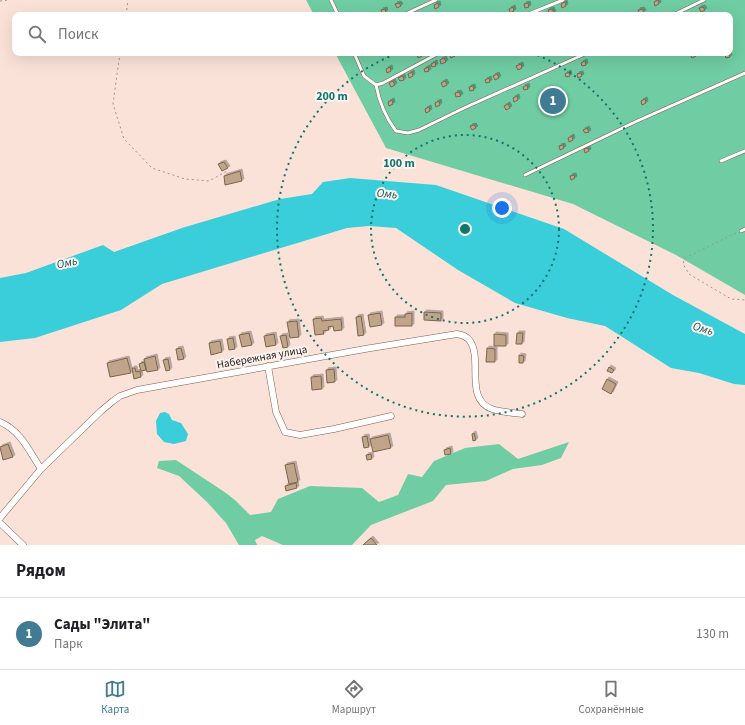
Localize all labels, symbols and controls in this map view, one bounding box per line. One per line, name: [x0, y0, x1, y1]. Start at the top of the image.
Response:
search box: [12, 12, 733, 56]
icon: search: [26, 23, 48, 45]
text: Поиск: [58, 24, 99, 45]
pin: 1: [540, 86, 566, 116]
text: 200 m: [316, 88, 348, 105]
text: 100 m: [383, 155, 415, 172]
water label: Омь: [376, 184, 398, 204]
your location: [492, 198, 512, 218]
centre of rings: [458, 222, 472, 236]
water label: Омь: [55, 253, 79, 273]
water label: Омь: [691, 318, 715, 340]
street label: Набережная улица: [216, 342, 308, 372]
text: Рядом: [16, 559, 66, 583]
text: Сады "Элита": [54, 614, 150, 635]
text: 1: [26, 625, 32, 643]
text: 130 m: [696, 625, 729, 643]
text: Парк: [54, 635, 83, 653]
tab: Карта: [101, 678, 129, 717]
tab: Маршрут: [332, 678, 376, 717]
tab: Сохранённые: [578, 678, 644, 717]

